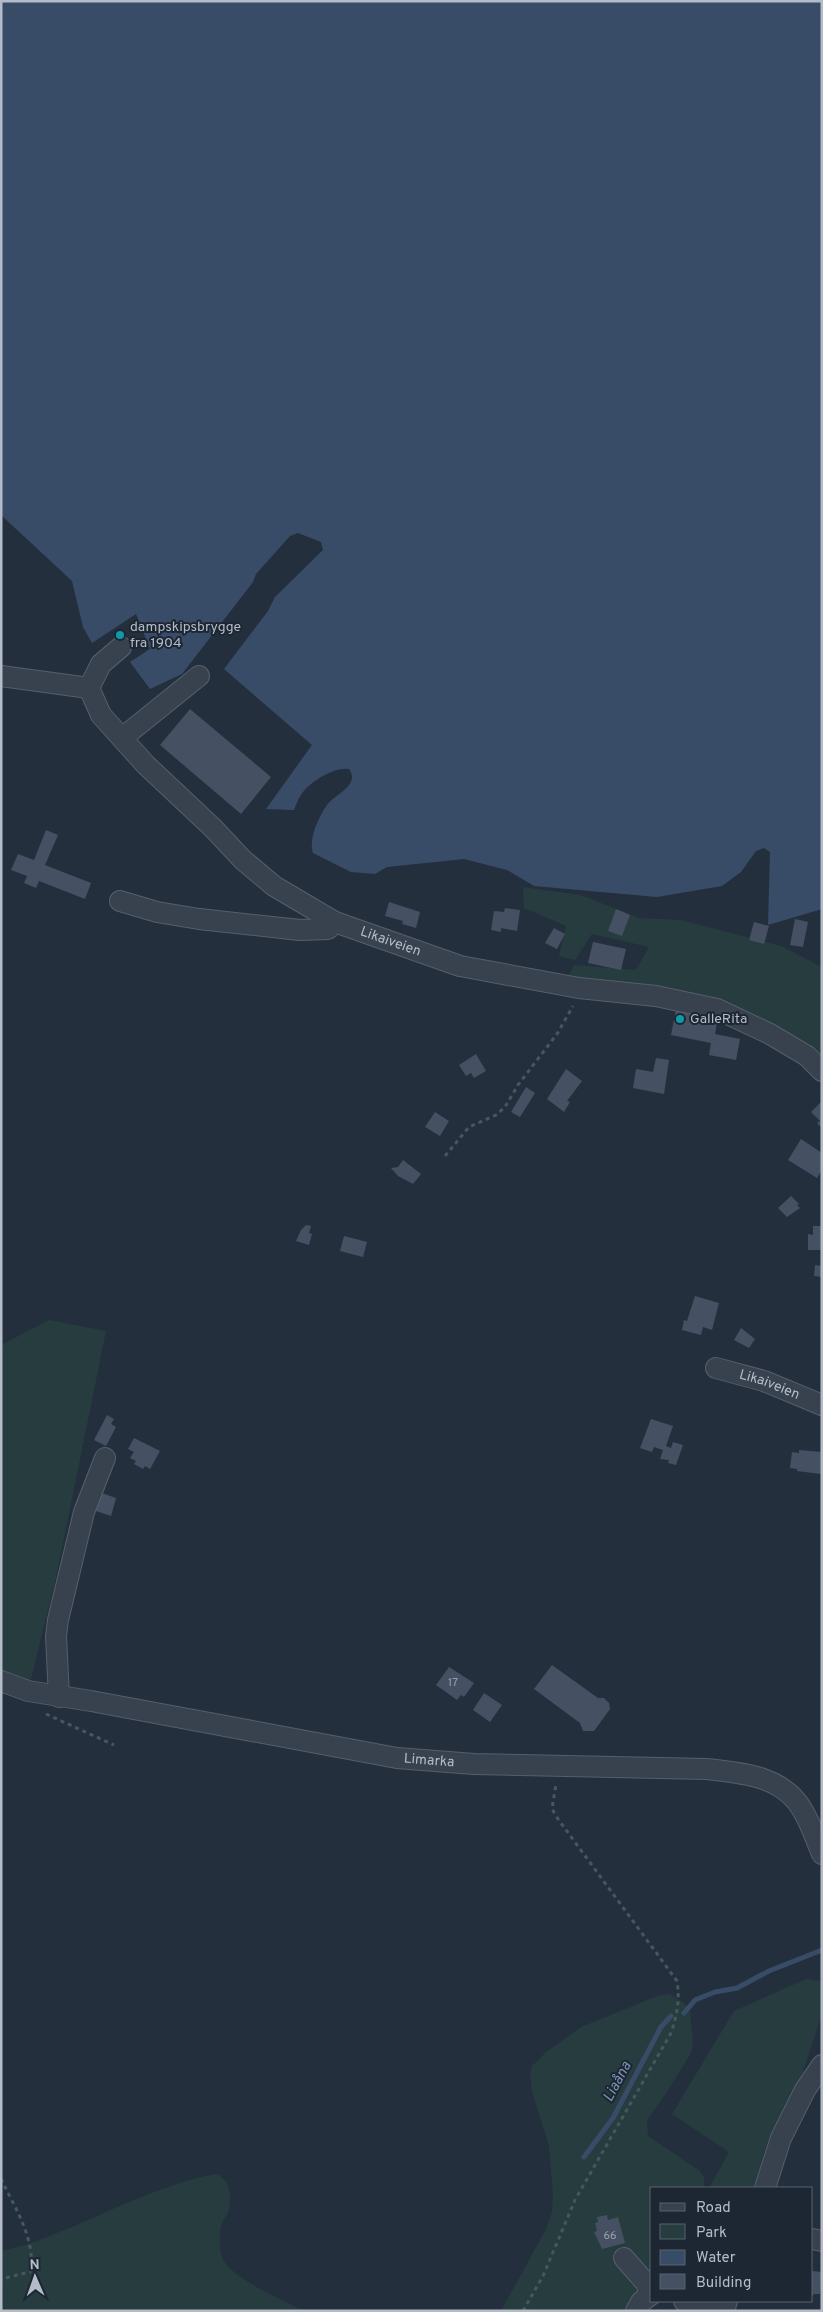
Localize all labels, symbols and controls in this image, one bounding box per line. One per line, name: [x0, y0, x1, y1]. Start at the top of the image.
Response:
place label: dampskipsbrygge fra 1904: [130, 619, 241, 652]
marker: dampskipsbrygge fra 1904: [114, 629, 126, 641]
street label: Likaiveien: [358, 923, 423, 960]
place label: GalleRita: [690, 1011, 747, 1028]
marker: GalleRita: [674, 1013, 686, 1025]
street label: Likaiveien: [737, 1366, 802, 1403]
house number: 17: [448, 1676, 458, 1690]
street label: Limarka: [403, 1750, 455, 1771]
water label: Liaåna: [599, 2058, 637, 2105]
legend: [650, 2187, 813, 2302]
text: Road: [696, 2199, 731, 2218]
text: Park: [696, 2224, 727, 2243]
house number: 66: [603, 2229, 617, 2243]
text: Water: [696, 2249, 736, 2268]
north arrow: [10, 2252, 60, 2302]
text: N: [29, 2257, 40, 2274]
text: Building: [696, 2274, 751, 2293]

